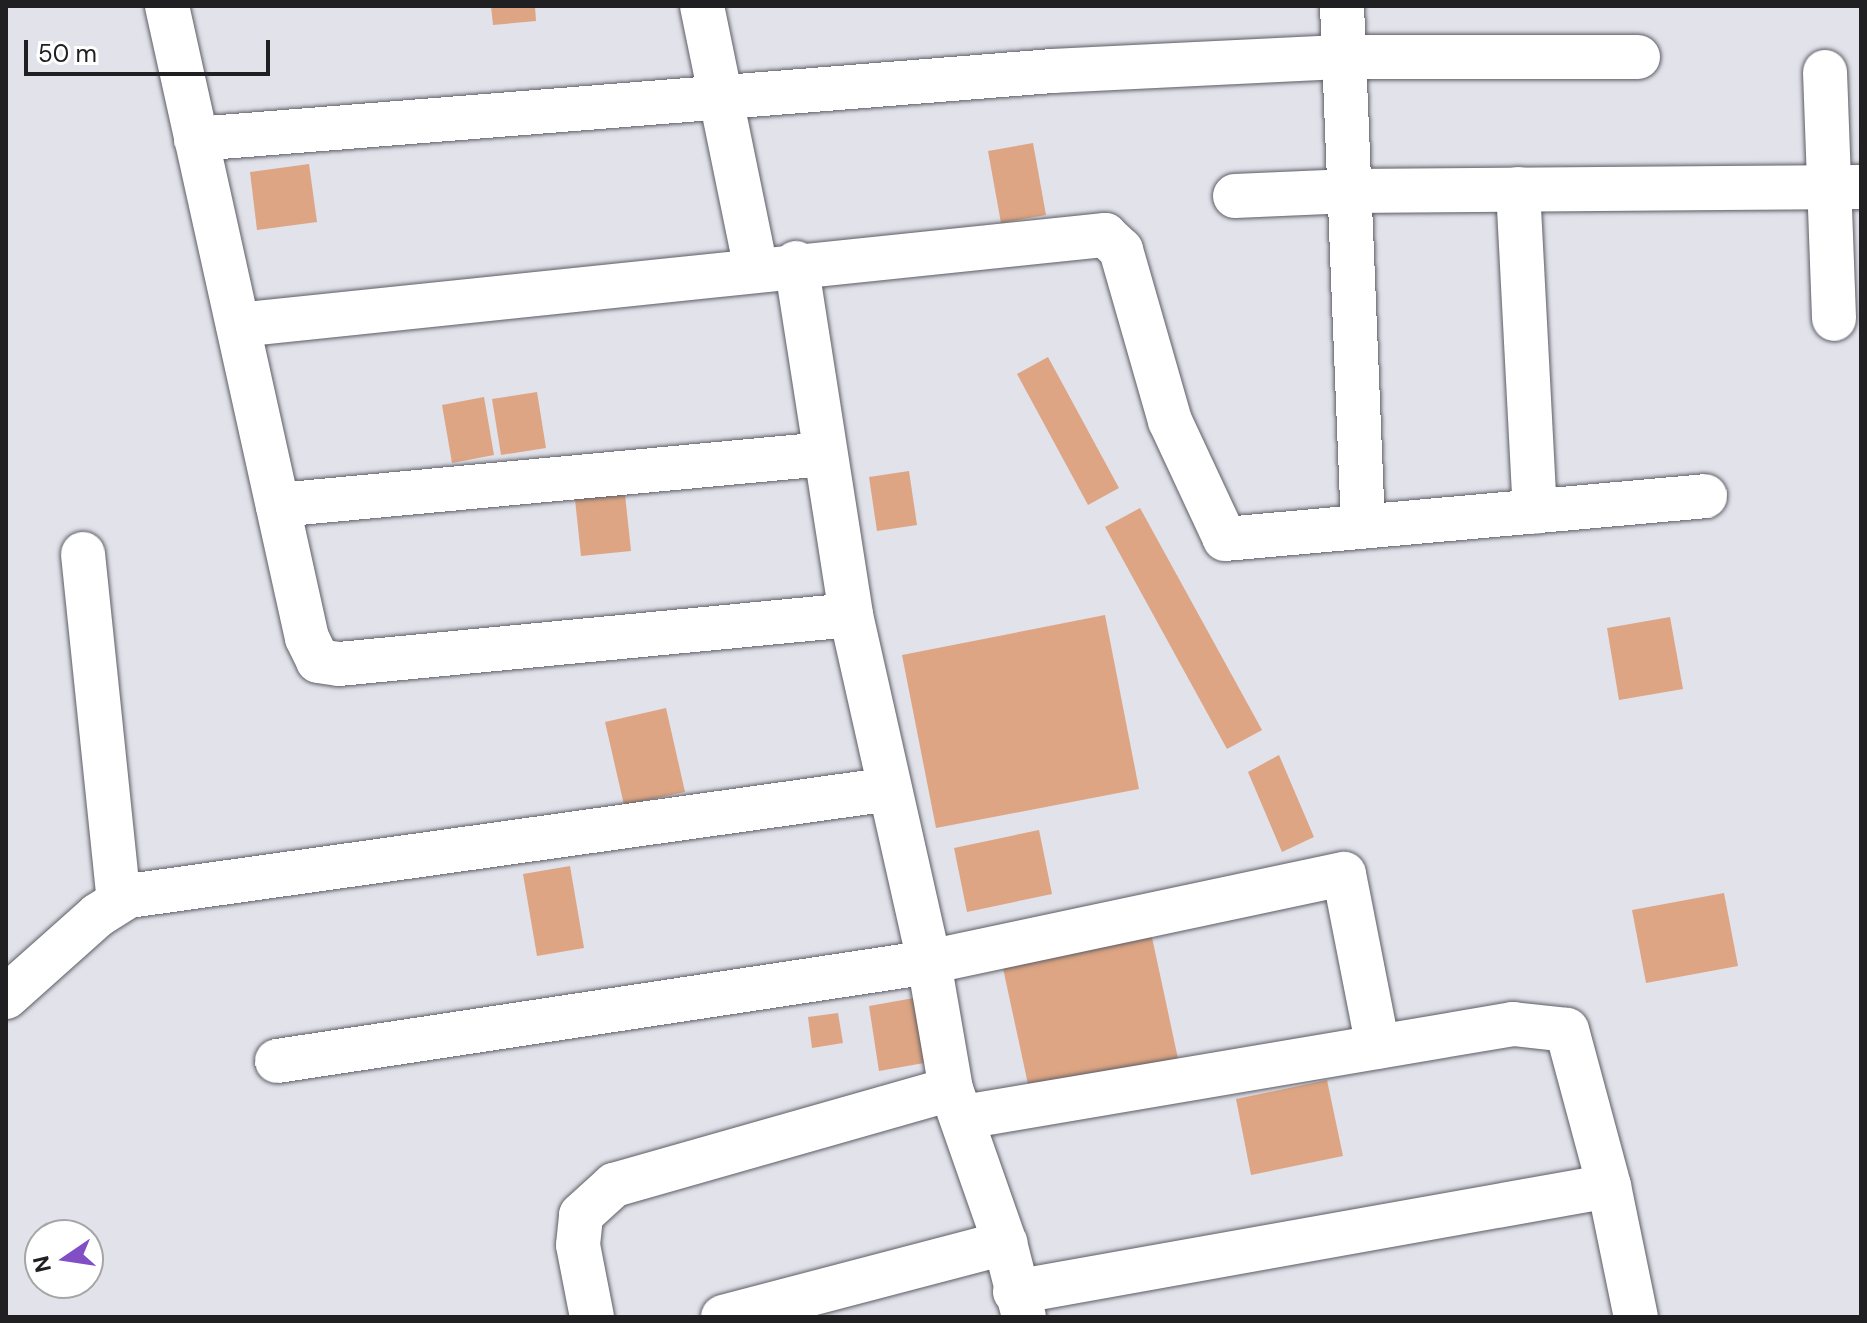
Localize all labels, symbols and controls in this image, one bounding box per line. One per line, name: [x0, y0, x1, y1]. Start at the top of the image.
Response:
scale bar: [28, 24, 274, 74]
text: 50 m: [38, 38, 97, 69]
north arrow: [24, 1219, 104, 1299]
text: N: [26, 1253, 58, 1275]

